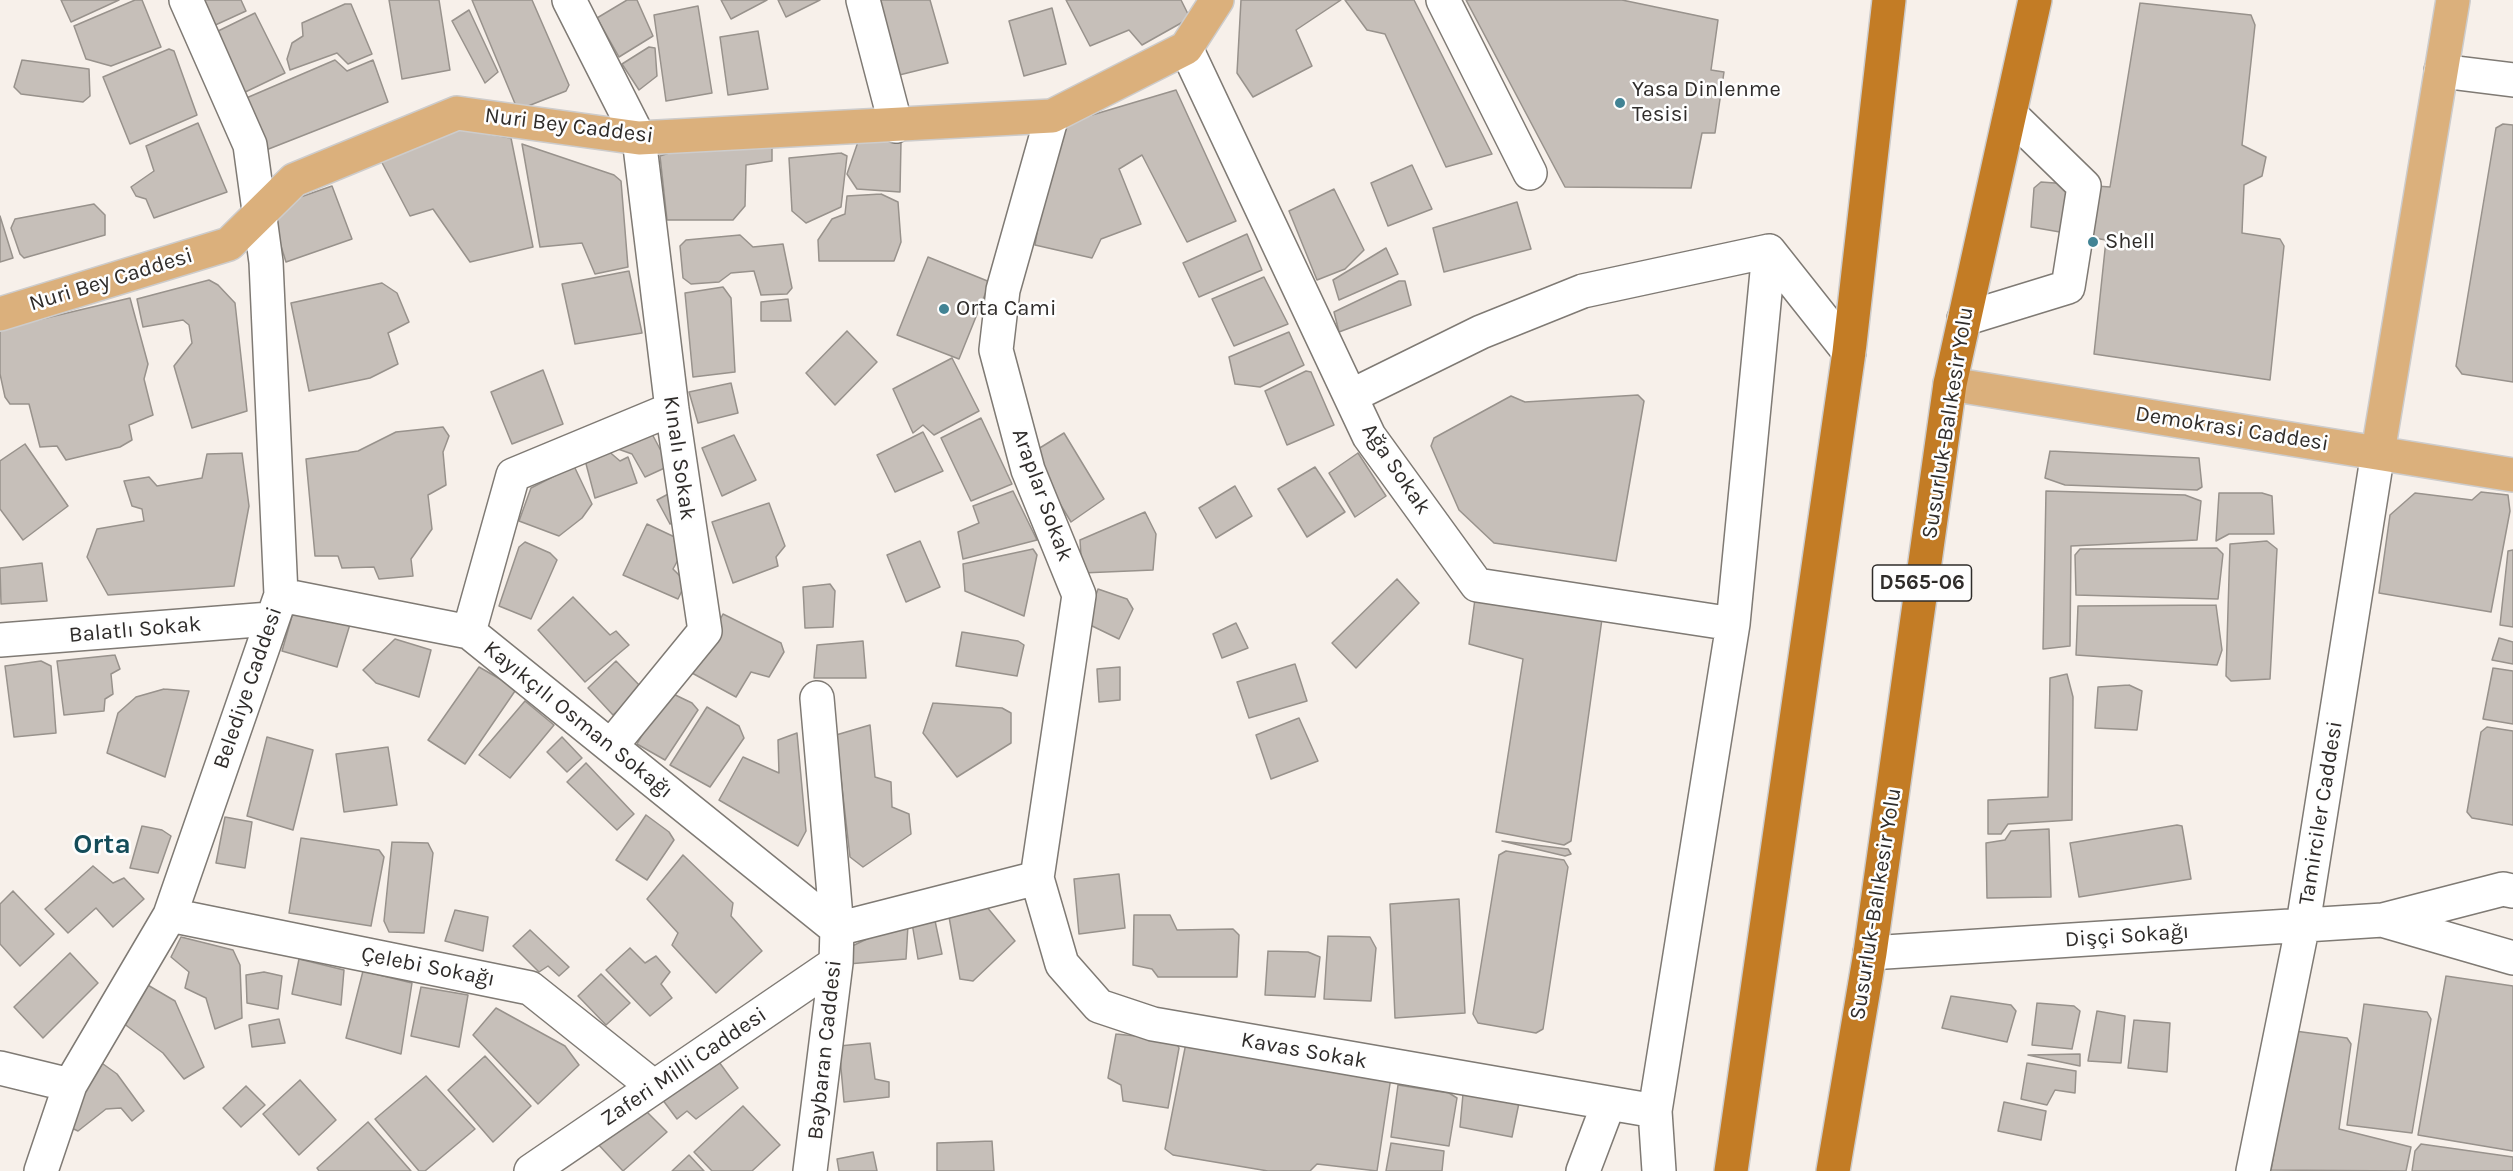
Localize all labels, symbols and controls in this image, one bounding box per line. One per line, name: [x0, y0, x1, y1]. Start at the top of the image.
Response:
place label: Yasa Dinlenme Tesisi: [1632, 77, 1781, 128]
marker: Yasa Dinlenme Tesisi: [1613, 96, 1627, 110]
street label: Nuri Bey Caddesi: [483, 103, 655, 149]
place label: Shell: [2105, 229, 2155, 255]
marker: Shell: [2086, 235, 2100, 249]
street label: Nuri Bey Caddesi: [26, 243, 196, 317]
place label: Orta Cami: [956, 296, 1056, 322]
marker: Orta Cami: [937, 302, 951, 316]
street label: Susurluk-Balıkesir Yolu: [1917, 305, 1979, 541]
street label: Kınalı Sokak: [657, 394, 701, 522]
street label: Demokrasi Caddesi: [2133, 401, 2331, 457]
street label: Ağa Sokak: [1356, 418, 1436, 520]
street label: Araplar Sokak: [1006, 425, 1078, 565]
road number: D565-06: [1872, 565, 1972, 601]
street label: Belediye Caddesi: [208, 603, 288, 773]
street label: Balatlı Sokak: [68, 611, 202, 649]
street label: Kayıkçılı Osman Sokağı: [478, 635, 678, 805]
street label: Tamirciler Caddesi: [2293, 719, 2349, 907]
street label: Susurluk-Balıkesir Yolu: [1845, 786, 1907, 1022]
district label: Orta: [73, 828, 131, 862]
street label: Dişçi Sokağı: [2064, 918, 2190, 954]
street label: Çelebi Sokağı: [359, 941, 497, 993]
street label: Baybaran Caddesi: [802, 959, 848, 1141]
street label: Zaferi Milli Caddesi: [596, 1002, 772, 1132]
street label: Kavas Sokak: [1239, 1027, 1369, 1075]

